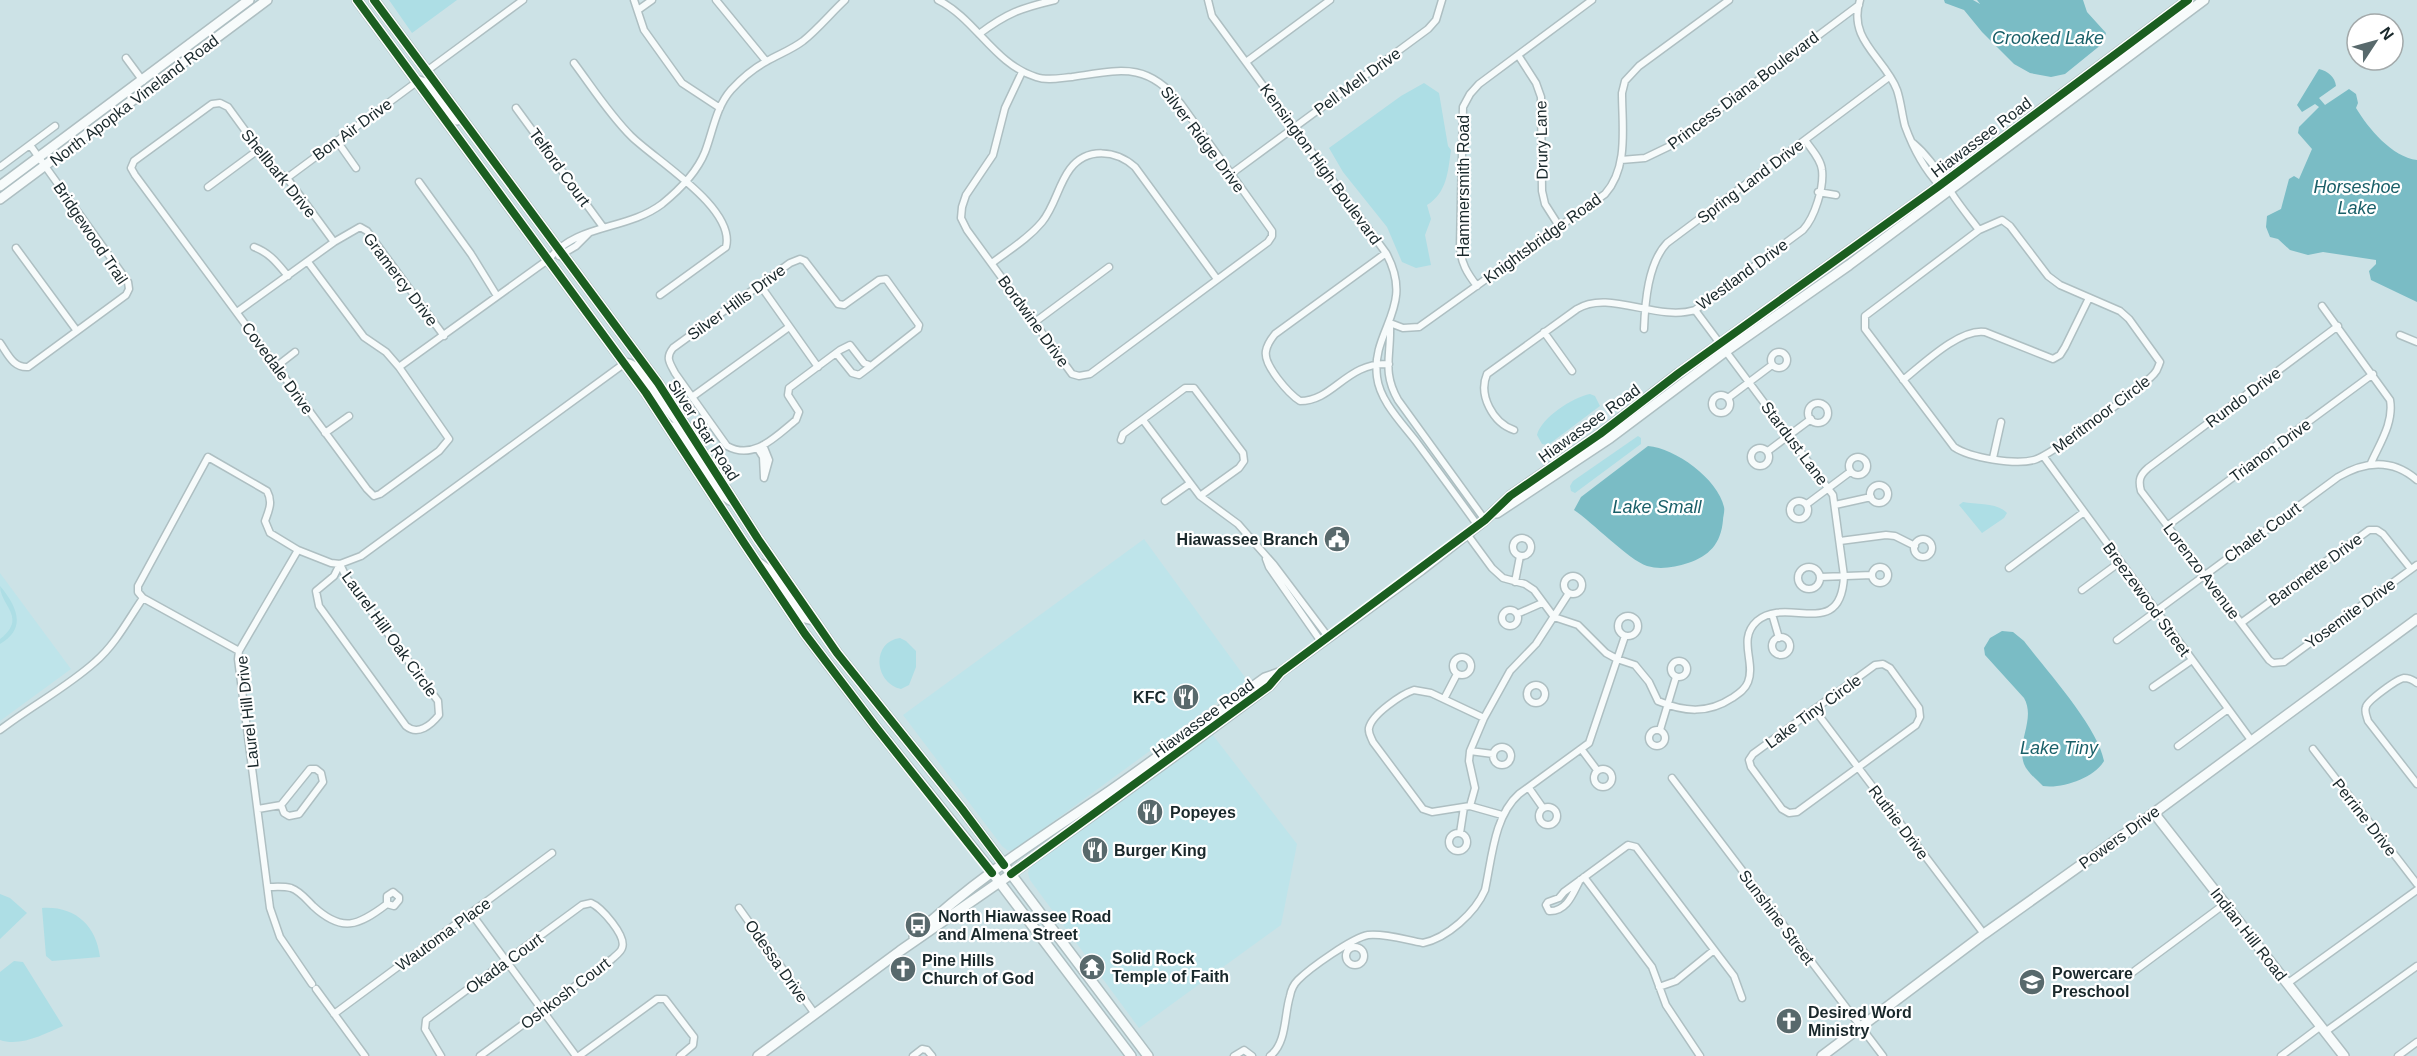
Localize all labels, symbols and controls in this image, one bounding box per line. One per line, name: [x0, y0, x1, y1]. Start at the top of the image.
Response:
north arrow: [2345, 12, 2405, 72]
text: N: [2376, 24, 2397, 43]
street label: Princess Diana Boulevard: [1665, 28, 1822, 153]
water label: Crooked Lake: [1992, 28, 2104, 48]
street label: North Apopka Vineland Road: [47, 32, 222, 169]
street label: Pell Mell Drive: [1311, 44, 1404, 118]
street label: Kensington High Boulevard: [1257, 81, 1384, 248]
street label: Silver Ridge Drive: [1157, 83, 1248, 196]
street label: Hiawassee Road: [1928, 94, 2035, 181]
street label: Bon Air Drive: [310, 95, 395, 164]
street label: Drury Lane: [1532, 100, 1551, 180]
street label: Hammersmith Road: [1455, 115, 1472, 257]
street label: Telford Court: [526, 125, 594, 210]
street label: Shellbark Drive: [238, 126, 319, 221]
street label: Spring Land Drive: [1694, 136, 1807, 227]
water label: Horseshoe Lake: [2313, 177, 2401, 218]
street label: Bridgewood Trail: [50, 179, 131, 287]
street label: Knightsbridge Road: [1480, 190, 1604, 287]
street label: Gramercy Drive: [360, 229, 441, 329]
street label: Westland Drive: [1694, 236, 1791, 313]
street label: Silver Hills Drive: [684, 261, 788, 344]
street label: Bordwine Drive: [995, 272, 1072, 370]
street label: Covedale Drive: [239, 319, 317, 418]
street label: Rundo Drive: [2203, 364, 2284, 431]
street label: Meritmoor Circle: [2049, 372, 2153, 456]
street label: Silver Star Road: [665, 377, 742, 484]
street label: Hiawassee Road: [1535, 381, 1643, 466]
street label: Stardust Lane: [1758, 398, 1831, 488]
street label: Trianon Drive: [2227, 415, 2314, 485]
water label: Lake Small: [1612, 497, 1703, 517]
street label: Chalet Court: [2221, 499, 2304, 566]
street label: Lorenzo Avenue: [2160, 520, 2243, 623]
public building icon: Hiawassee Branch: [1322, 524, 1352, 554]
street label: Baronette Drive: [2265, 530, 2365, 609]
place label: Hiawassee Branch: [1177, 531, 1318, 548]
street label: Breezewood Street: [2100, 539, 2194, 660]
street label: Laurel Hill Oak Circle: [339, 569, 441, 700]
street label: Yosemite Drive: [2302, 575, 2399, 652]
street label: Laurel Hill Drive: [233, 655, 262, 769]
street label: Lake Tiny Circle: [1762, 671, 1864, 752]
street label: Hiawassee Road: [1149, 676, 1257, 761]
restaurant icon: KFC: [1171, 682, 1201, 712]
place label: KFC: [1133, 689, 1166, 706]
water label: Lake Tiny: [2020, 738, 2099, 758]
street label: Perrine Drive: [2329, 775, 2400, 859]
street label: Ruthie Drive: [1865, 782, 1932, 863]
restaurant icon: Popeyes: [1135, 797, 1165, 827]
street label: Powers Drive: [2076, 803, 2163, 872]
place label: Popeyes: [1170, 804, 1236, 821]
restaurant icon: Burger King: [1080, 835, 1110, 865]
place label: Burger King: [1114, 842, 1206, 859]
street label: Sunshine Street: [1736, 867, 1818, 968]
street label: Indian Hill Road: [2207, 885, 2290, 984]
street label: Wautoma Place: [393, 894, 494, 974]
place label: North Hiawassee Road and Almena Street: [938, 908, 1111, 943]
bus stop icon: North Hiawassee Road and Almena Street: [903, 910, 933, 940]
street label: Odessa Drive: [742, 917, 811, 1006]
street label: Okada Court: [463, 930, 546, 997]
place label: Solid Rock Temple of Faith: [1112, 950, 1229, 985]
place label: Pine Hills Church of God: [922, 952, 1034, 987]
temple icon: Solid Rock Temple of Faith: [1077, 952, 1107, 982]
street label: Oshkosh Court: [518, 954, 613, 1032]
church icon: Pine Hills Church of God: [888, 954, 918, 984]
place label: Powercare Preschool: [2052, 965, 2133, 1000]
school or university icon: Powercare Preschool: [2017, 967, 2047, 997]
place label: Desired Word Ministry: [1808, 1004, 1912, 1039]
church icon: Desired Word Ministry: [1774, 1006, 1804, 1036]

